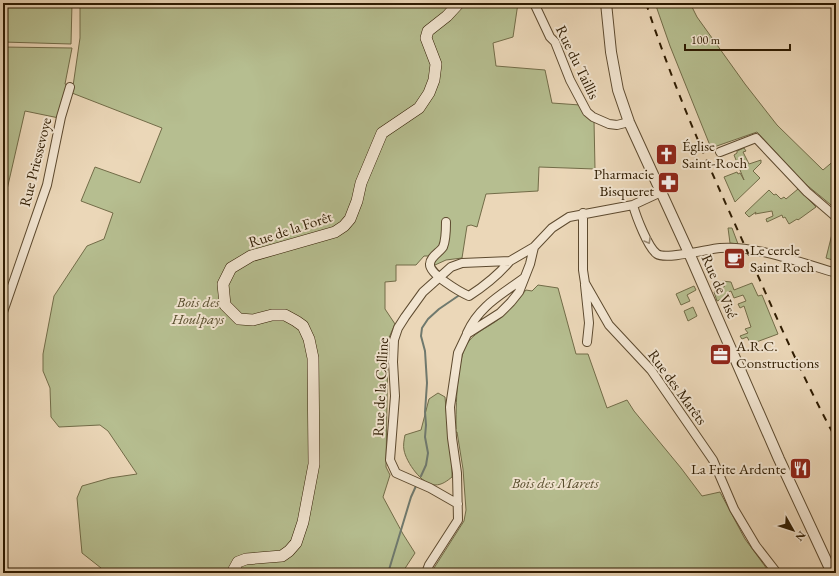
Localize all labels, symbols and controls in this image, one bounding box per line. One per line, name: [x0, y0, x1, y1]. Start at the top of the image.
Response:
street label: Rue du Taillis: [552, 22, 604, 102]
scale bar: [685, 26, 790, 52]
text: 100 m: [691, 32, 721, 48]
street label: Rue Priessevoye: [15, 115, 55, 208]
place label: Église Saint-Roch: [682, 136, 748, 172]
church icon: Église Saint-Roch: [654, 141, 680, 167]
place label: Pharmacie Bisqueret: [594, 164, 654, 200]
pharmacy icon: Pharmacie Bisqueret: [656, 169, 682, 195]
street label: Rue de la Forêt: [246, 206, 334, 251]
one-way arrow: [644, 237, 651, 244]
place label: Le cercle Saint Roch: [750, 240, 814, 276]
cafe icon: Le cercle Saint Roch: [722, 245, 748, 271]
street label: Rue de Visé: [697, 251, 743, 321]
park label: Bois des Houlpays: [171, 292, 225, 328]
place label: A.R.C. Constructions: [735, 336, 819, 372]
street label: Rue de la Colline: [368, 337, 392, 437]
office icon: A.R.C. Constructions: [707, 341, 733, 367]
street label: Rue des Marêts: [644, 346, 712, 428]
restaurant icon: La Frite Ardente: [788, 455, 814, 481]
place label: La Frite Ardente: [691, 459, 786, 478]
park label: Bois des Marets: [510, 473, 599, 492]
north arrow: [773, 510, 813, 550]
text: N: [792, 528, 809, 544]

